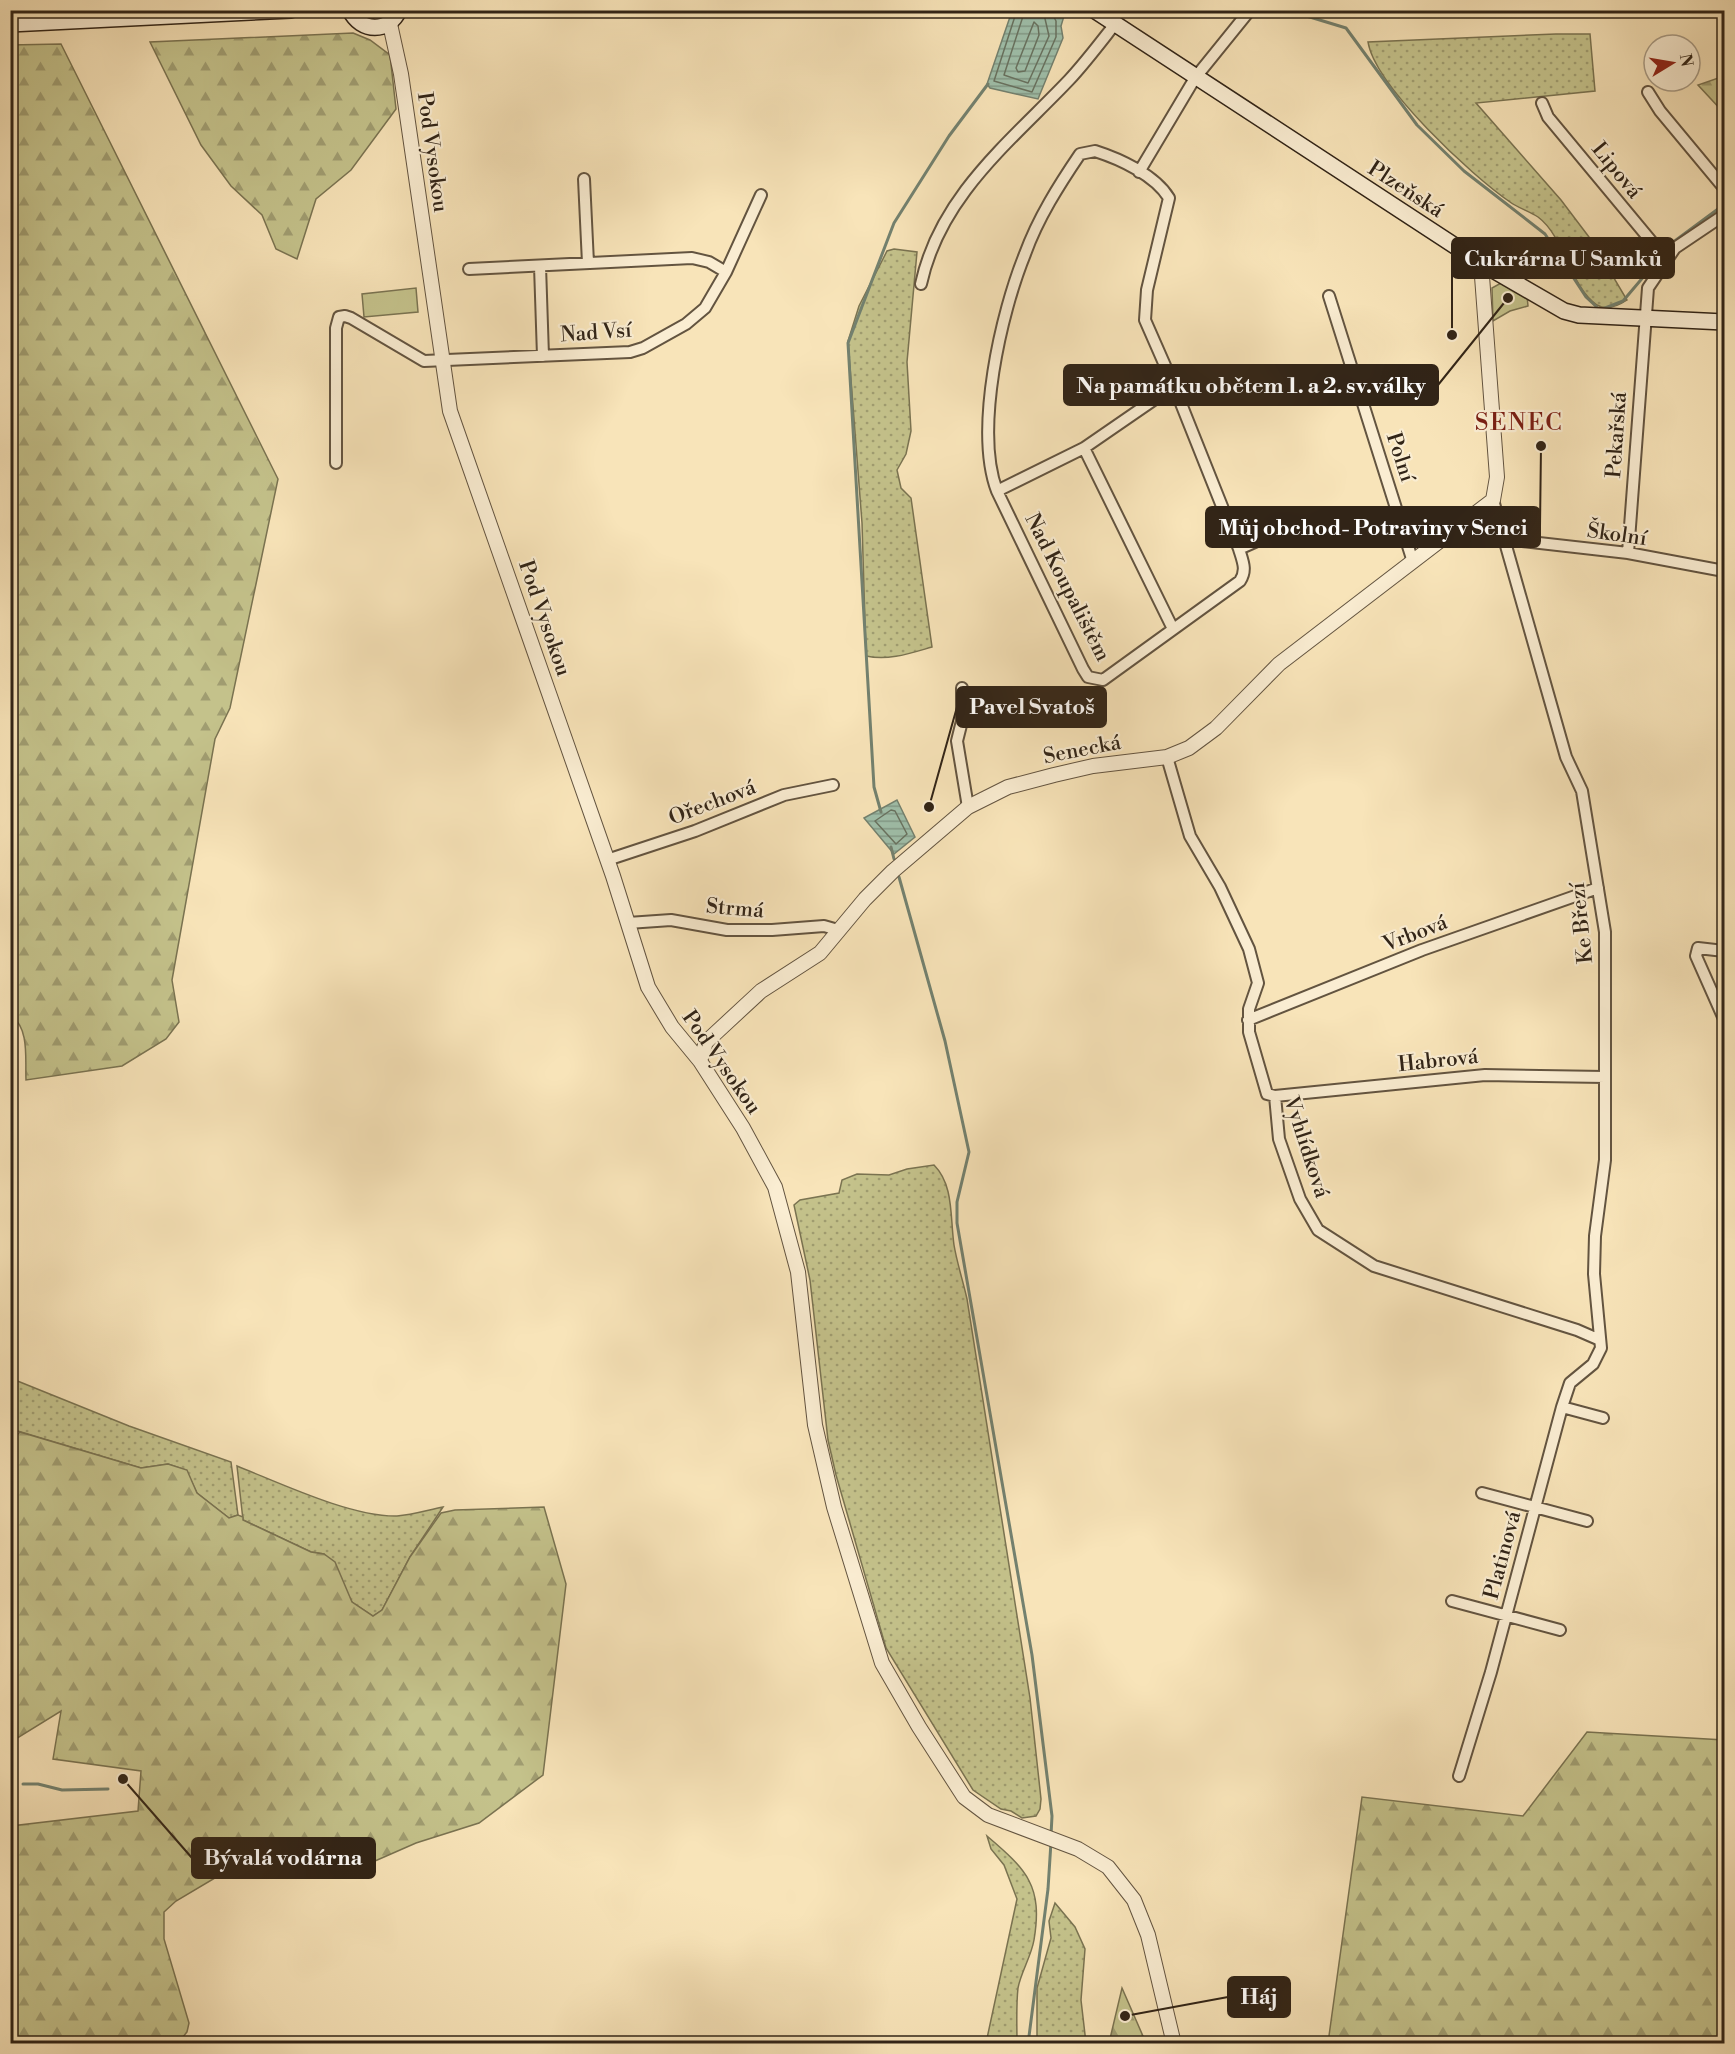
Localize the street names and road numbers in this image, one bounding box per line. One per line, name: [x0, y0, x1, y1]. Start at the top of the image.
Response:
street label: Pod Vysokou: [411, 90, 453, 214]
street label: Lipová: [1586, 137, 1647, 204]
street label: Plzeňská: [1363, 156, 1449, 224]
street label: Nad Vsí: [559, 317, 634, 348]
street label: Pekařská: [1601, 391, 1633, 479]
street label: Polní: [1380, 429, 1421, 486]
street label: Nad Koupalištěm: [1019, 509, 1116, 666]
street label: Školní: [1585, 515, 1650, 552]
street label: Pod Vysokou: [512, 557, 576, 680]
street label: Senecká: [1041, 730, 1124, 770]
street label: Ořechová: [665, 774, 760, 831]
street label: Ke Březí: [1565, 880, 1599, 965]
street label: Strmá: [705, 894, 765, 925]
street label: Vrbová: [1378, 910, 1452, 958]
street label: Pod Vysokou: [676, 1006, 766, 1120]
street label: Habrová: [1397, 1044, 1480, 1078]
street label: Vyhlídková: [1277, 1092, 1335, 1202]
street label: Platinová: [1479, 1508, 1527, 1602]

